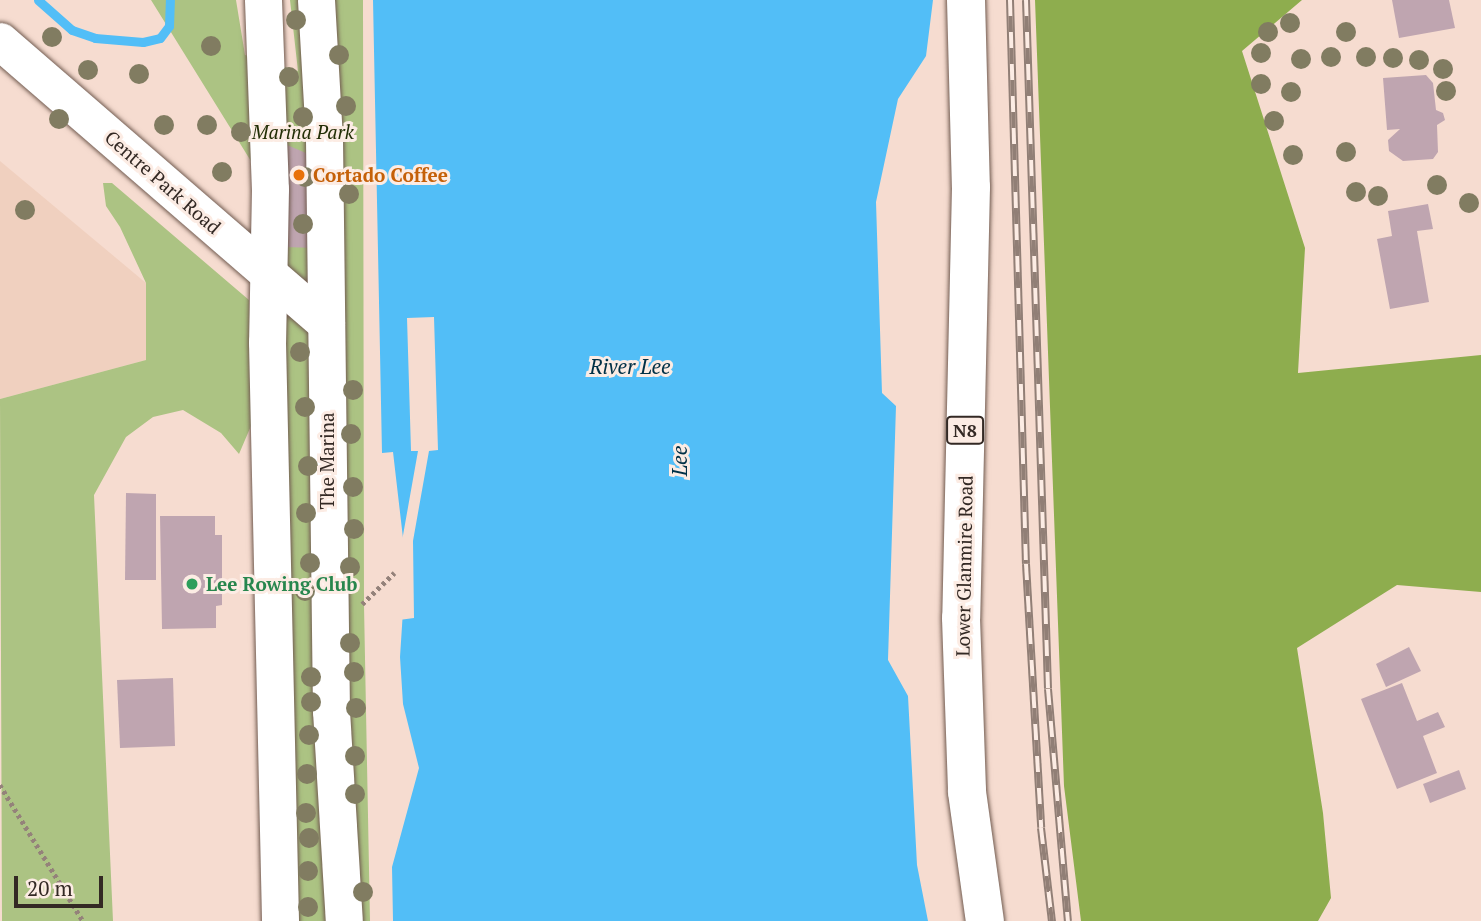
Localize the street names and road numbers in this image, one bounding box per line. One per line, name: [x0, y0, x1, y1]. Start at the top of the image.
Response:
street label: Centre Park Road: [100, 125, 226, 239]
street label: The Marina: [316, 412, 338, 510]
road number: N8: [946, 416, 984, 444]
street label: Lower Glanmire Road: [951, 475, 977, 657]

